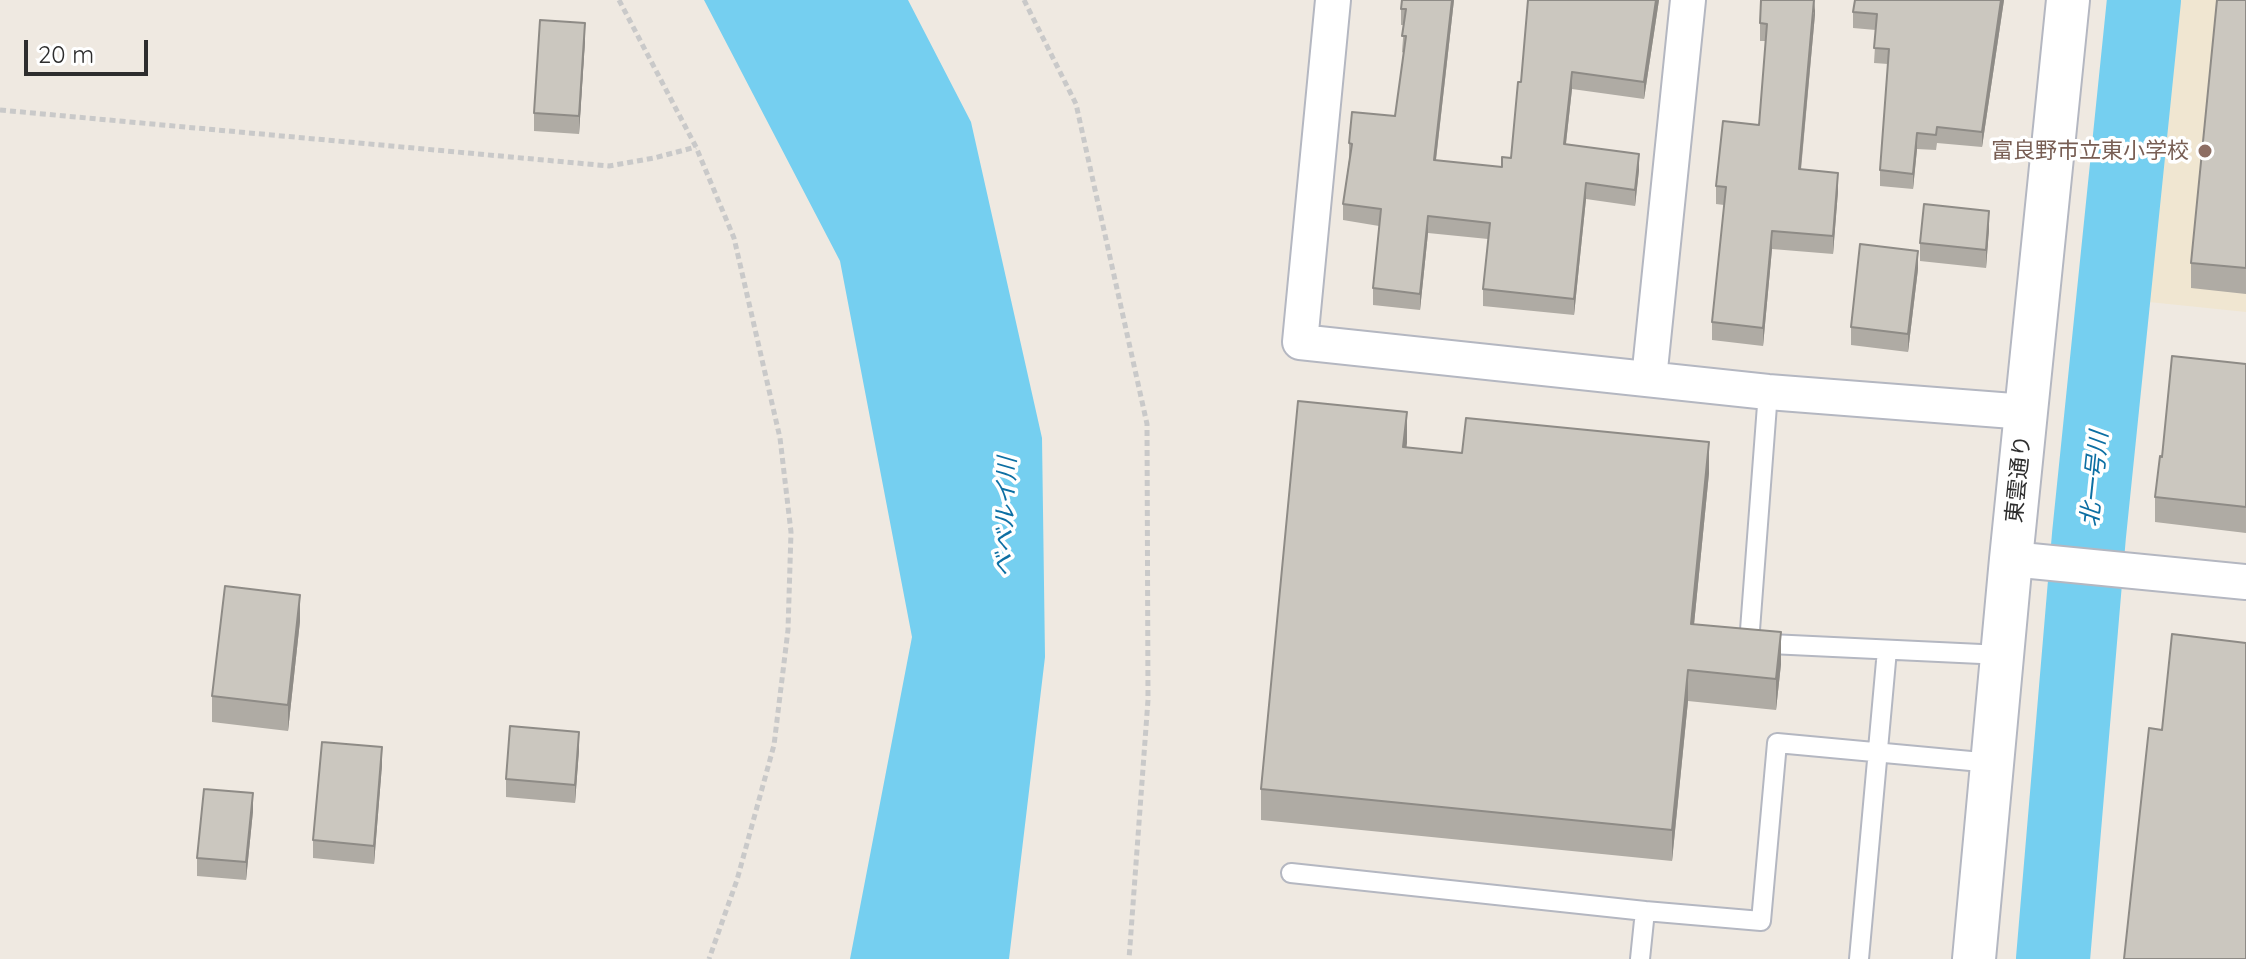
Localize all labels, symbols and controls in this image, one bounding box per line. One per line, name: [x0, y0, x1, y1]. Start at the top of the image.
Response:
scale bar: [28, 24, 152, 74]
text: 20 m: [38, 39, 94, 69]
place label: 富良野市立東小学校: [1991, 138, 2189, 164]
marker: 富良野市立東小学校: [2196, 142, 2214, 160]
water label: 北一号川: [2076, 430, 2114, 528]
street label: 東雲通り: [2001, 434, 2037, 524]
water label: ベベルイ川: [990, 457, 1022, 577]

